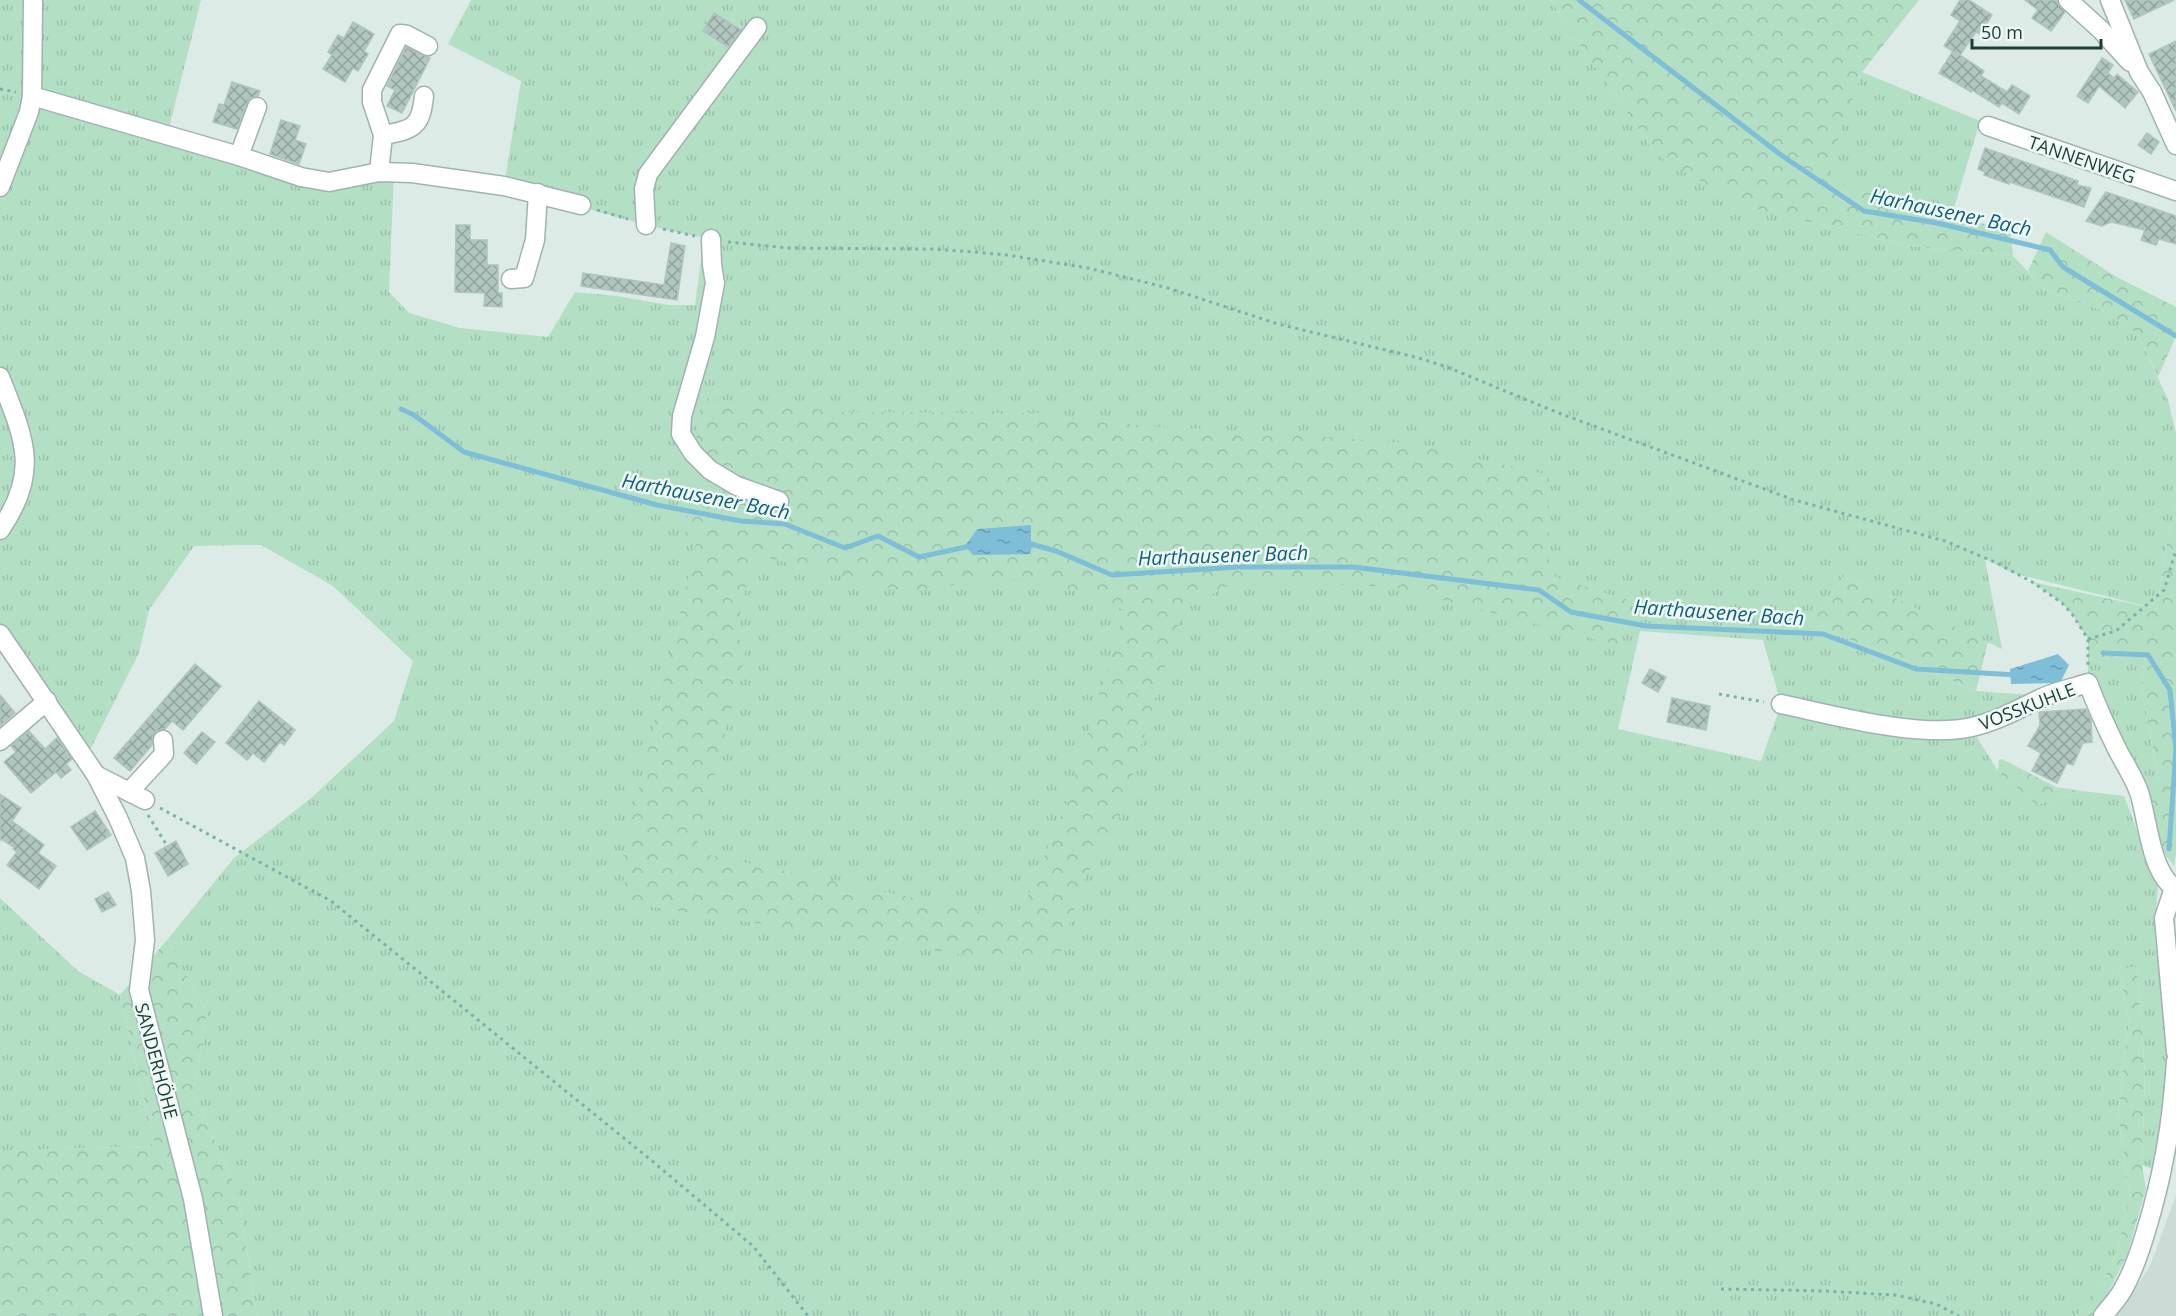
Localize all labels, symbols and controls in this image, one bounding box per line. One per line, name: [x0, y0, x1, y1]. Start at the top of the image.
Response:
scale bar: [1972, 12, 2101, 50]
text: 50 m: [1981, 20, 2023, 44]
street label: TANNENWEG: [2025, 129, 2139, 189]
water label: Harhausener Bach: [1868, 182, 2034, 242]
water label: Harthausener Bach: [620, 466, 792, 526]
water label: Harthausener Bach: [1137, 539, 1309, 571]
water label: Harthausener Bach: [1633, 593, 1805, 631]
street label: VOSSKUHLE: [1975, 677, 2079, 735]
street label: SANDERHÖHE: [130, 1000, 184, 1122]

